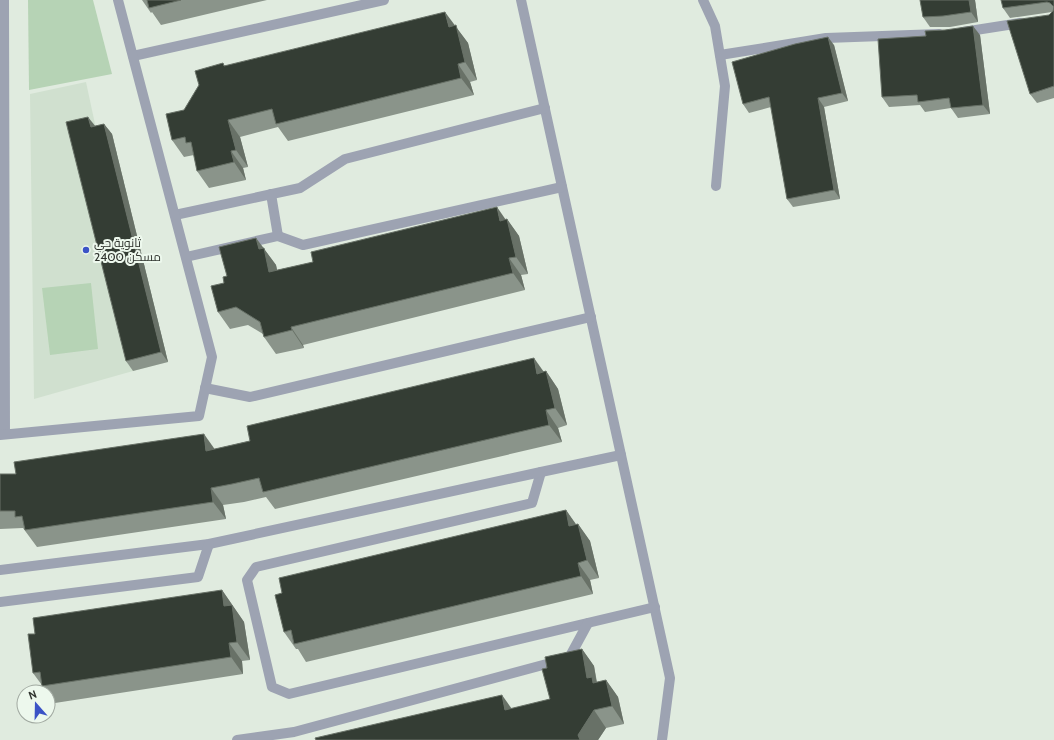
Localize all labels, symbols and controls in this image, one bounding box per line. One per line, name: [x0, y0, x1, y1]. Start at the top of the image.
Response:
place label: ثانوية حي 2400 مسكن: [94, 235, 161, 264]
marker: ثانوية حي 2400 مسكن: [81, 245, 91, 255]
north arrow: [16, 684, 56, 724]
text: N: [27, 687, 39, 703]

